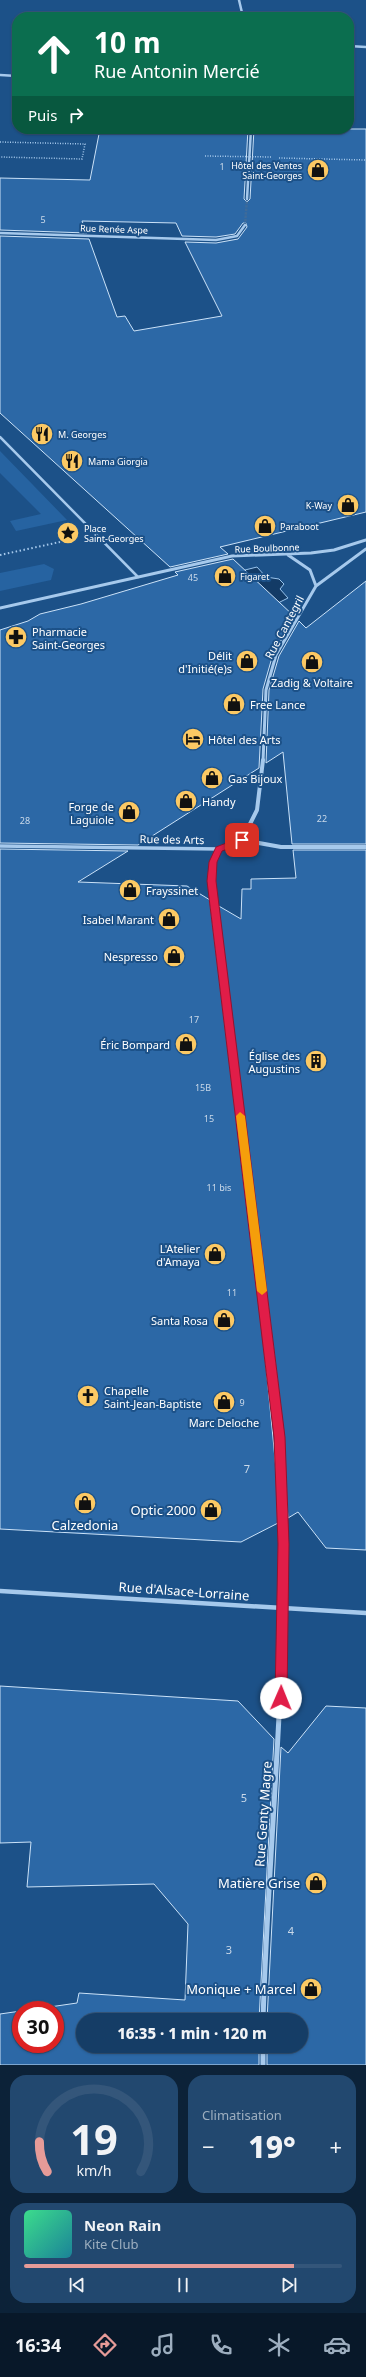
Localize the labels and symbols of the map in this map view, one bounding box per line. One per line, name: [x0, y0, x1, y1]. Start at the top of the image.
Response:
shop icon: Hôtel des Ventes Saint-Georges: [305, 157, 331, 183]
place label: Hôtel des Ventes Saint-Georges: [231, 159, 302, 182]
house number: 1: [219, 160, 225, 173]
house number: 5: [40, 213, 46, 226]
street label: Rue Renée Aspe: [80, 221, 148, 237]
restaurant icon: M. Georges: [29, 421, 55, 447]
place label: M. Georges: [58, 428, 107, 441]
restaurant icon: Mama Giorgia: [59, 448, 85, 474]
place label: Mama Giorgia: [88, 455, 148, 468]
shop icon: K-Way: [335, 492, 361, 518]
place label: K-Way: [306, 499, 332, 512]
shop icon: Paraboot: [252, 513, 278, 539]
place icon: Place Saint-Georges: [55, 520, 81, 546]
place label: Paraboot: [280, 520, 320, 533]
place label: Place Saint-Georges: [84, 522, 144, 545]
street label: Rue Boulbonne: [234, 540, 300, 556]
shop icon: Figaret: [212, 563, 238, 589]
place label: Figaret: [240, 570, 270, 583]
house number: 45: [188, 571, 198, 584]
street label: Rue Cantegril: [261, 593, 307, 661]
pharmacy icon: Pharmacie Saint-Georges: [3, 624, 29, 650]
place label: Pharmacie Saint-Georges: [32, 624, 105, 652]
place label: Délit d'Initié(e)s: [178, 648, 232, 676]
shop icon: Délit d'Initié(e)s: [234, 648, 260, 674]
shop icon: Zadig & Voltaire: [299, 649, 325, 675]
place label: Zadig & Voltaire: [271, 675, 353, 690]
shop icon: Free Lance: [221, 691, 247, 717]
place label: Free Lance: [250, 697, 306, 712]
hotel icon: Hôtel des Arts: [180, 726, 206, 752]
place label: Hôtel des Arts: [208, 732, 281, 747]
shop icon: Gas Bijoux: [199, 765, 225, 791]
place label: Gas Bijoux: [228, 771, 283, 786]
shop icon: Handy: [173, 788, 199, 814]
place label: Handy: [202, 794, 236, 809]
place label: Forge de Laguiole: [68, 799, 114, 827]
shop icon: Forge de Laguiole: [116, 799, 142, 825]
house number: 22: [317, 812, 327, 825]
house number: 28: [20, 814, 30, 827]
pin: [225, 823, 259, 857]
street label: Rue des Arts: [140, 831, 204, 847]
shop icon: Frayssinet: [117, 877, 143, 903]
place label: Frayssinet: [146, 883, 198, 898]
shop icon: Isabel Marant: [156, 906, 182, 932]
place label: Isabel Marant: [83, 912, 154, 927]
shop icon: Nespresso: [161, 943, 187, 969]
place label: Nespresso: [104, 949, 158, 964]
house number: 17: [189, 1013, 199, 1026]
shop icon: Éric Bompard: [173, 1031, 199, 1057]
place label: Éric Bompard: [100, 1037, 170, 1052]
place label: Église des Augustins: [248, 1048, 300, 1076]
building icon: Église des Augustins: [303, 1048, 329, 1074]
house number: 15B: [195, 1081, 211, 1094]
house number: 15: [204, 1112, 214, 1125]
house number: 11 bis: [207, 1181, 231, 1194]
place label: L'Atelier d'Amaya: [156, 1241, 200, 1269]
shop icon: L'Atelier d'Amaya: [202, 1241, 228, 1267]
house number: 11: [227, 1286, 237, 1299]
shop icon: Santa Rosa: [211, 1307, 237, 1333]
place label: Santa Rosa: [151, 1313, 208, 1328]
church icon: Chapelle Saint-Jean-Baptiste: [75, 1383, 101, 1409]
place label: Chapelle Saint-Jean-Baptiste: [104, 1383, 201, 1411]
shop icon: Marc Deloche: [211, 1389, 237, 1415]
house number: 9: [239, 1396, 245, 1409]
place label: Marc Deloche: [189, 1415, 259, 1430]
house number: 7: [244, 1461, 250, 1476]
shop icon: Calzedonia: [72, 1490, 98, 1516]
shop icon: Optic 2000: [198, 1497, 224, 1523]
place label: Optic 2000: [130, 1501, 196, 1519]
place label: Calzedonia: [52, 1516, 118, 1534]
street label: Rue d'Alsace-Lorraine: [118, 1577, 250, 1605]
position arrow: [260, 1677, 302, 1719]
street label: Rue Genty Magre: [250, 1761, 276, 1867]
house number: 5: [241, 1790, 247, 1805]
shop icon: Matière Grise: [303, 1870, 329, 1896]
place label: Matière Grise: [218, 1874, 300, 1892]
house number: 4: [288, 1923, 295, 1938]
house number: 3: [226, 1942, 232, 1957]
shop icon: Monique + Marcel: [298, 1976, 324, 2002]
place label: Monique + Marcel: [186, 1980, 296, 1998]
speed limit sign: 30: [12, 2001, 64, 2053]

